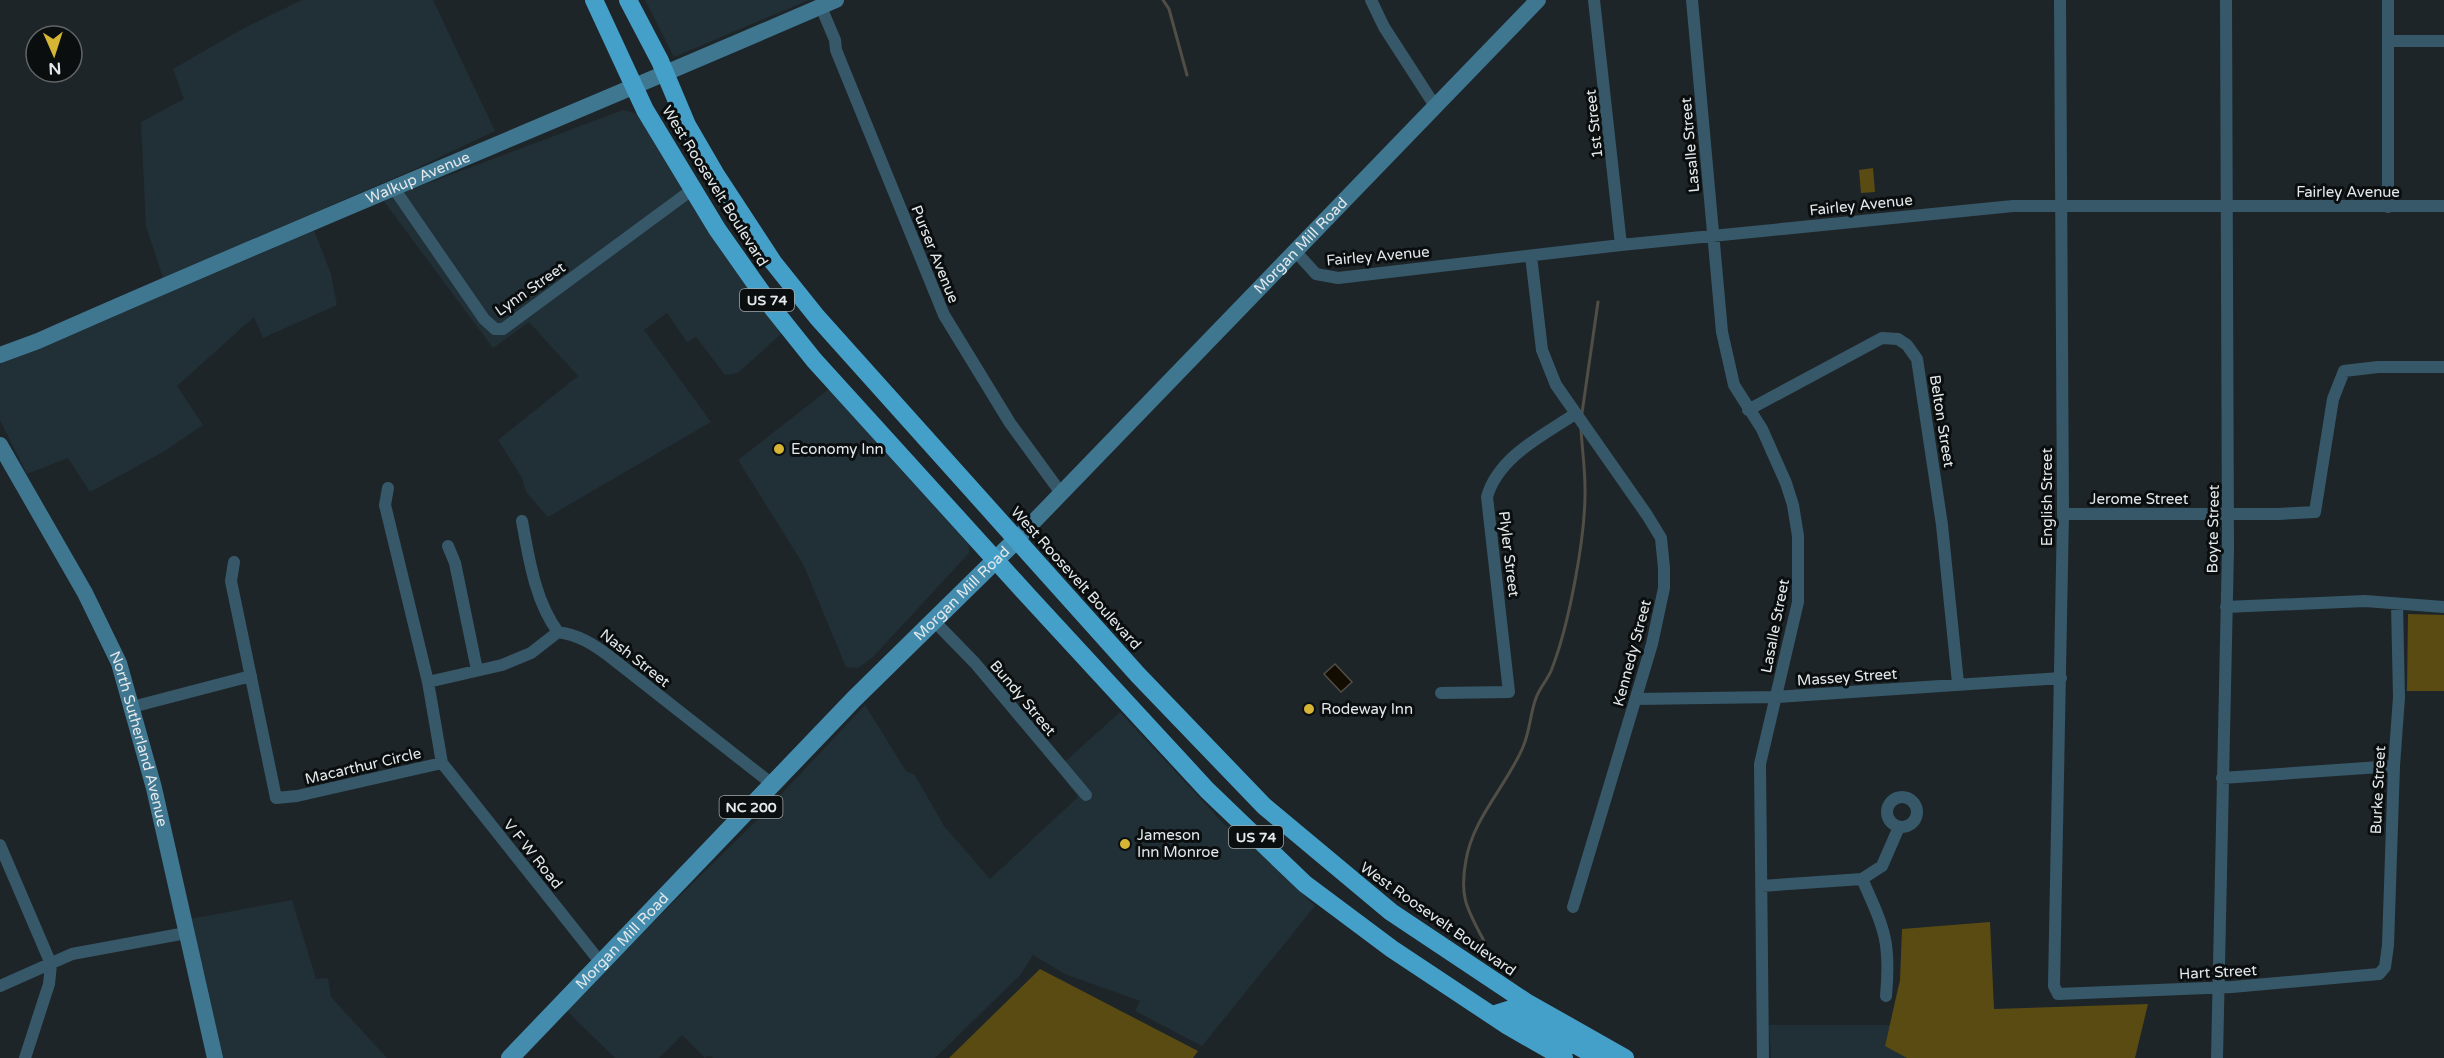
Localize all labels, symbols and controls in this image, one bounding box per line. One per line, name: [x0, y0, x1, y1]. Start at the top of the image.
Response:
north arrow: [24, 24, 84, 84]
text: N: [48, 58, 62, 78]
street label: 1st Street: [1581, 88, 1607, 159]
street label: Lasalle Street: [1677, 96, 1703, 193]
street label: West Roosevelt Boulevard: [658, 102, 772, 270]
street label: Walkup Avenue: [363, 148, 473, 208]
street label: Fairley Avenue: [2296, 183, 2400, 201]
street label: Fairley Avenue: [1808, 191, 1914, 219]
street label: Morgan Mill Road: [1250, 194, 1351, 298]
street label: Purser Avenue: [907, 202, 963, 306]
street label: Fairley Avenue: [1326, 243, 1430, 269]
street label: Lynn Street: [491, 258, 569, 320]
road number: US 74: [740, 289, 794, 311]
street label: Belton Street: [1926, 374, 1958, 469]
place label: Economy Inn: [791, 440, 884, 458]
marker: Economy Inn: [772, 442, 786, 456]
street label: English Street: [2038, 447, 2056, 546]
street label: Boyte Street: [2203, 484, 2223, 573]
street label: Jerome Street: [2089, 490, 2189, 508]
street label: West Roosevelt Boulevard: [1007, 503, 1145, 653]
street label: Plyler Street: [1495, 510, 1523, 598]
street label: Morgan Mill Road: [910, 542, 1013, 644]
street label: Lasalle Street: [1757, 577, 1793, 675]
street label: Kennedy Street: [1609, 597, 1655, 708]
street label: Nash Street: [597, 625, 674, 691]
street label: North Sutherland Avenue: [106, 648, 171, 828]
street label: Bundy Street: [986, 657, 1060, 740]
street label: Massey Street: [1796, 664, 1898, 689]
place label: Rodeway Inn: [1321, 700, 1413, 718]
marker: Rodeway Inn: [1302, 702, 1316, 716]
street label: Macarthur Circle: [303, 744, 423, 788]
street label: Burke Street: [2367, 745, 2389, 835]
road number: NC 200: [720, 796, 783, 818]
street label: V F W Road: [500, 816, 566, 892]
place label: Jameson Inn Monroe: [1137, 826, 1219, 861]
road number: US 74: [1229, 826, 1283, 848]
marker: Jameson Inn Monroe: [1118, 837, 1132, 851]
street label: West Roosevelt Boulevard: [1357, 858, 1519, 980]
street label: Morgan Mill Road: [572, 889, 673, 993]
street label: Hart Street: [2179, 961, 2258, 983]

